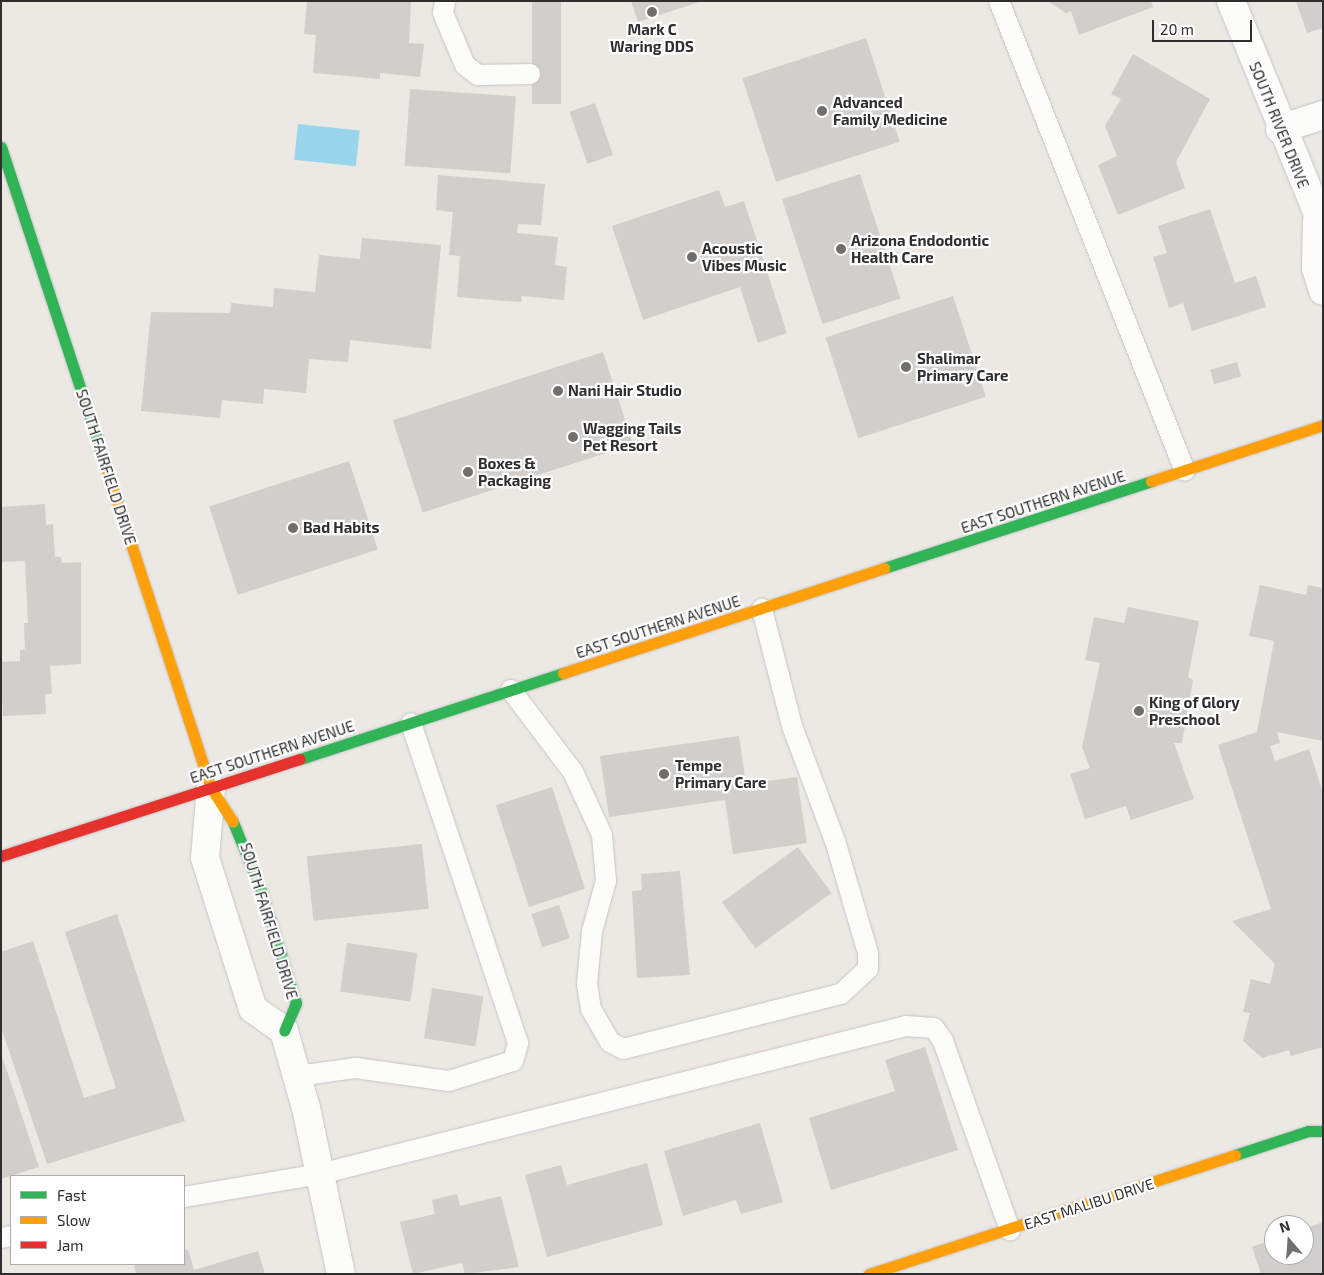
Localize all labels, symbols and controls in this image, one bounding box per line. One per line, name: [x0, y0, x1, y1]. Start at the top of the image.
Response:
marker: Mark C Waring DDS: [646, 6, 658, 18]
scale bar: [1154, 10, 1254, 42]
place label: Mark C Waring DDS: [610, 20, 694, 55]
text: 20 m: [1160, 20, 1194, 38]
street label: SOUTH RIVER DRIVE: [1245, 59, 1313, 191]
place label: Advanced Family Medicine: [833, 93, 948, 128]
marker: Advanced Family Medicine: [815, 104, 829, 118]
place label: Arizona Endodontic Health Care: [851, 231, 989, 266]
place label: Acoustic Vibes Music: [702, 239, 787, 274]
marker: Arizona Endodontic Health Care: [835, 243, 847, 255]
marker: Acoustic Vibes Music: [686, 251, 698, 263]
place label: Shalimar Primary Care: [917, 349, 1009, 384]
marker: Shalimar Primary Care: [899, 360, 913, 374]
place label: Nani Hair Studio: [568, 382, 682, 400]
marker: Nani Hair Studio: [552, 385, 564, 397]
street label: SOUTH FAIRFIELD DRIVE: [72, 387, 140, 547]
place label: Wagging Tails Pet Resort: [583, 419, 682, 454]
marker: Wagging Tails Pet Resort: [567, 431, 579, 443]
place label: Boxes & Packaging: [478, 454, 551, 489]
marker: Boxes & Packaging: [462, 466, 474, 478]
street label: EAST SOUTHERN AVENUE: [958, 467, 1128, 537]
place label: Bad Habits: [303, 519, 379, 537]
marker: Bad Habits: [287, 522, 299, 534]
street label: EAST SOUTHERN AVENUE: [573, 592, 743, 662]
place label: King of Glory Preschool: [1149, 693, 1240, 728]
marker: King of Glory Preschool: [1133, 705, 1145, 717]
street label: EAST SOUTHERN AVENUE: [187, 717, 357, 787]
place label: Tempe Primary Care: [675, 756, 767, 791]
marker: Tempe Primary Care: [657, 767, 671, 781]
street label: SOUTH FAIRFIELD DRIVE: [237, 841, 301, 1001]
street label: EAST MALIBU DRIVE: [1022, 1174, 1156, 1234]
legend: [10, 1175, 185, 1265]
text: Fast: [57, 1186, 86, 1204]
text: Slow: [57, 1211, 91, 1229]
north arrow: [1264, 1215, 1314, 1265]
text: N: [1277, 1217, 1292, 1236]
text: Jam: [57, 1236, 83, 1254]

